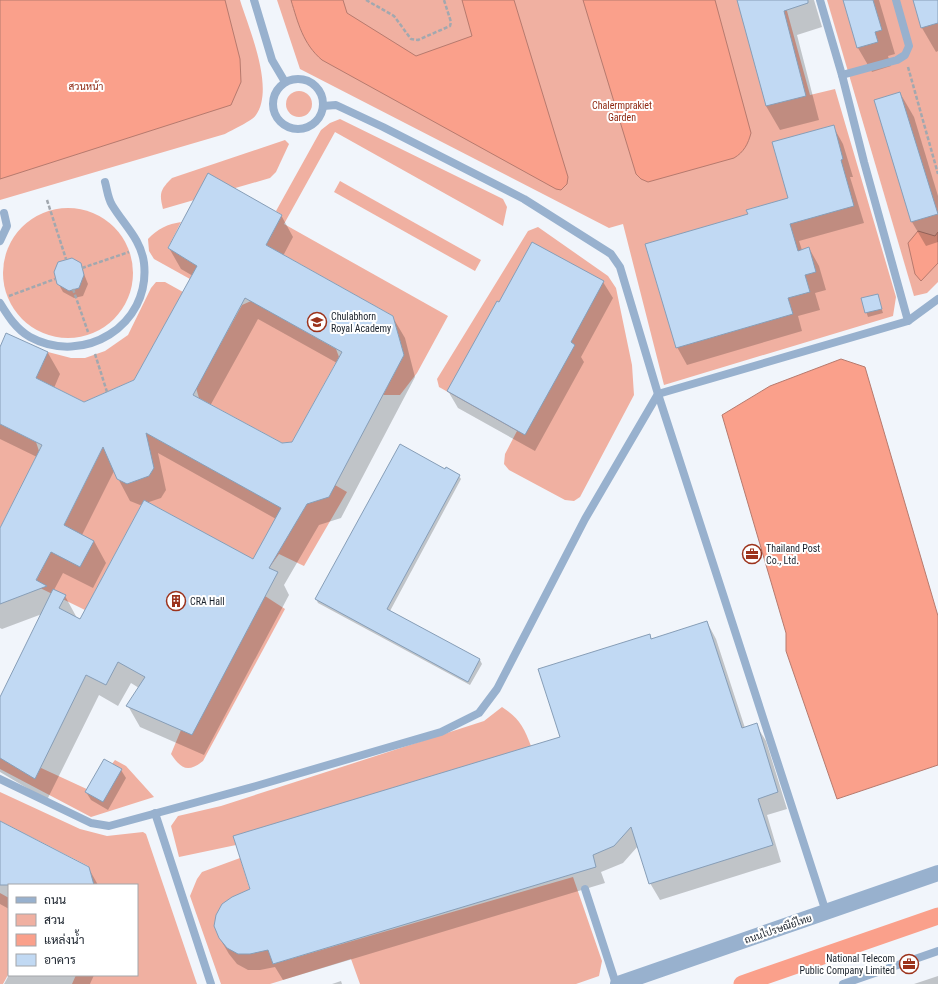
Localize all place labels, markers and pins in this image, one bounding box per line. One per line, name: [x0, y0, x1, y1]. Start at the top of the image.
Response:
school or university icon: Chulabhorn Royal Academy: [306, 311, 328, 333]
place label: Chulabhorn Royal Academy: [331, 311, 391, 334]
office icon: Thailand Post Co., Ltd.: [741, 543, 763, 565]
place label: Thailand Post Co., Ltd.: [766, 543, 820, 566]
building icon: CRA Hall: [165, 590, 187, 612]
place label: CRA Hall: [190, 596, 225, 607]
place label: National Telecom Public Company Limited: [799, 953, 895, 976]
office icon: National Telecom Public Company Limited: [898, 953, 920, 975]

